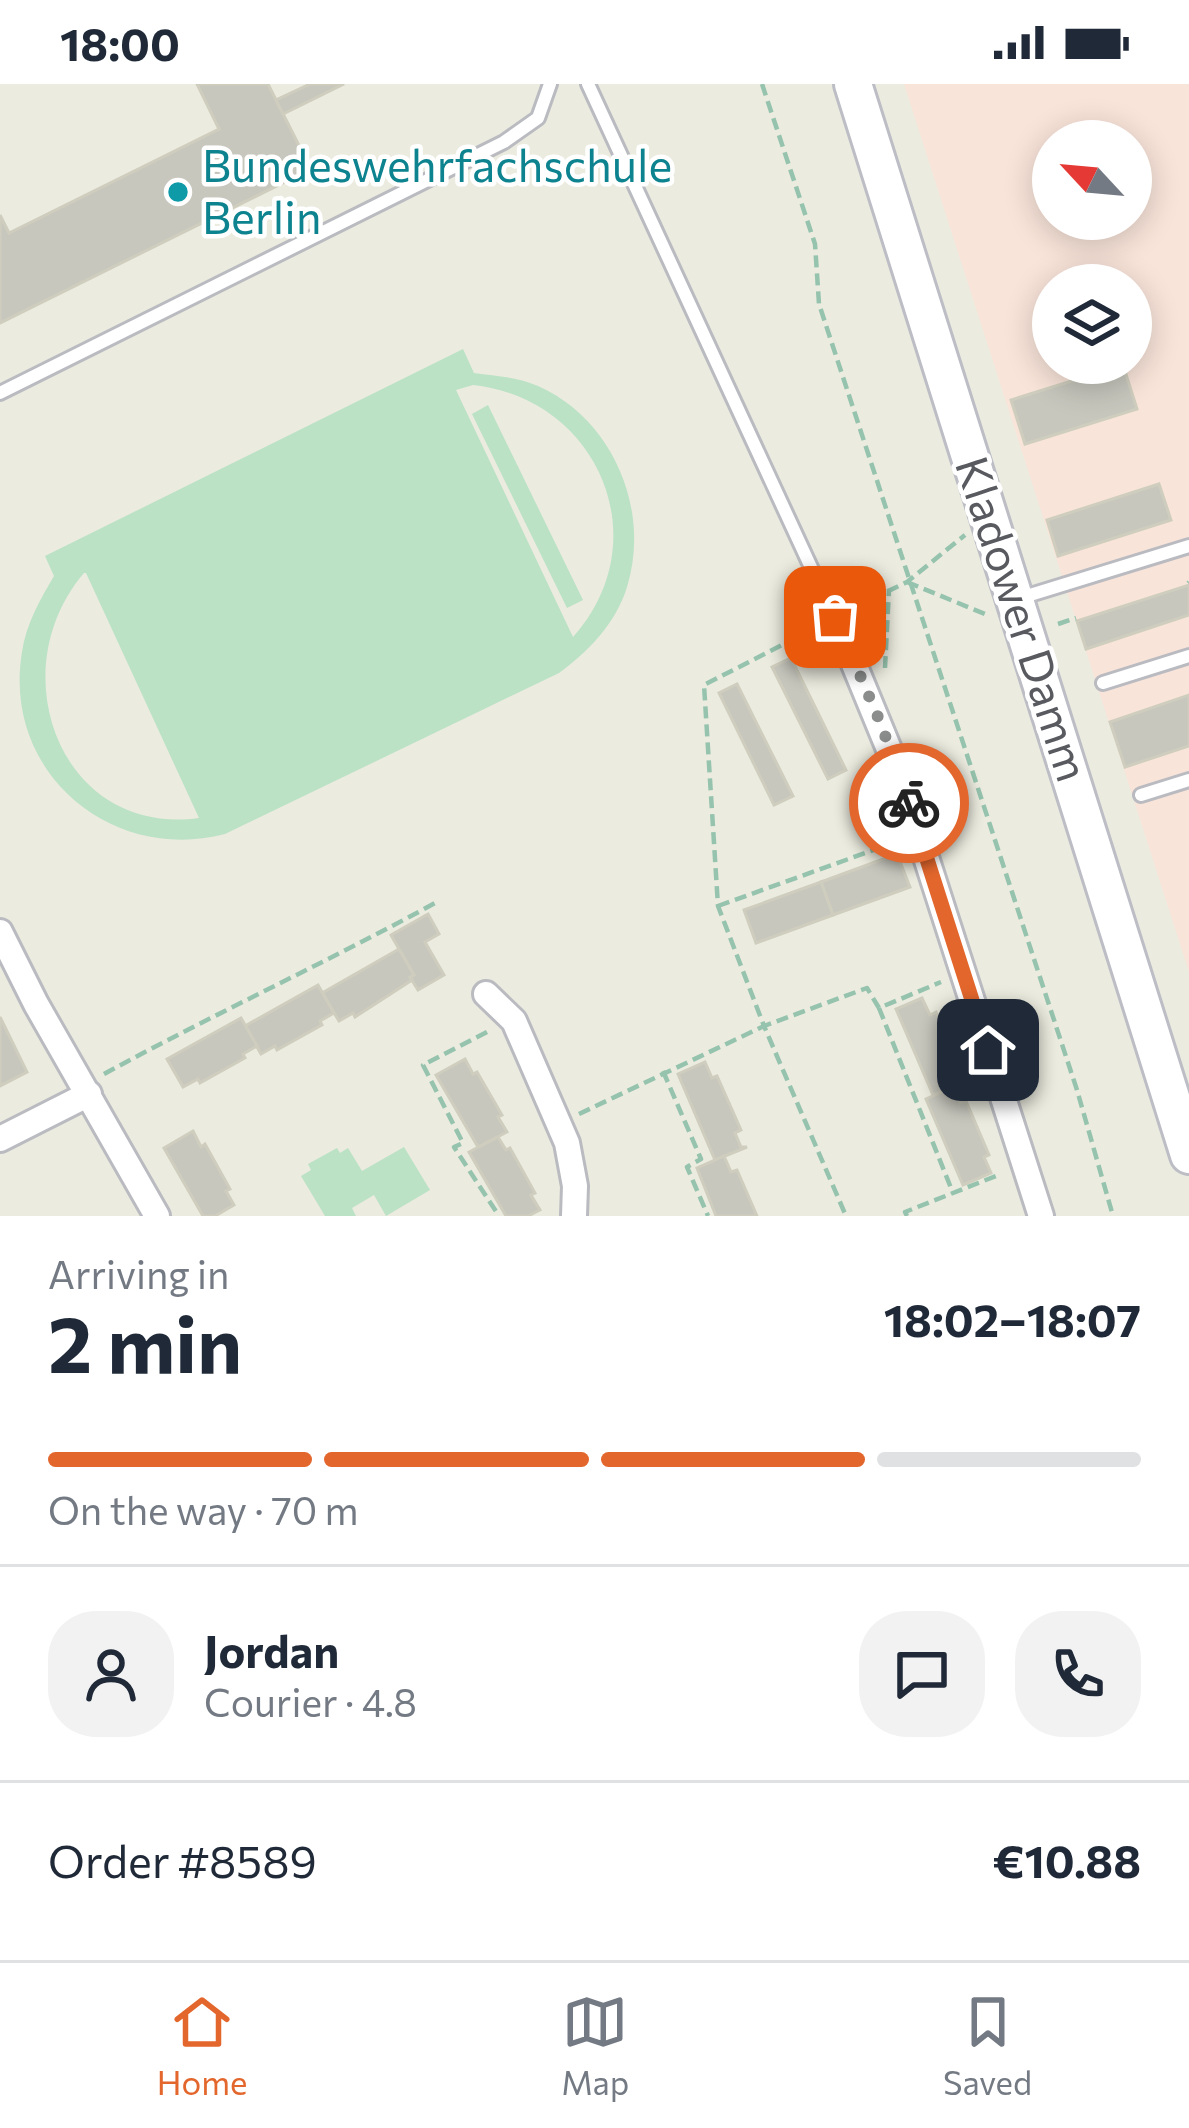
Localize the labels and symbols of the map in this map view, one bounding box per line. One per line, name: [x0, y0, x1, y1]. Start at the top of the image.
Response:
north arrow: [1032, 120, 1152, 240]
place label: Bundeswehrfachschule Berlin: [202, 136, 672, 243]
marker: Bundeswehrfachschule Berlin: [165, 179, 191, 205]
street label: Kladower Damm: [946, 449, 1103, 787]
pin: [784, 566, 886, 668]
courier: [849, 743, 969, 863]
pin: [937, 999, 1039, 1101]

